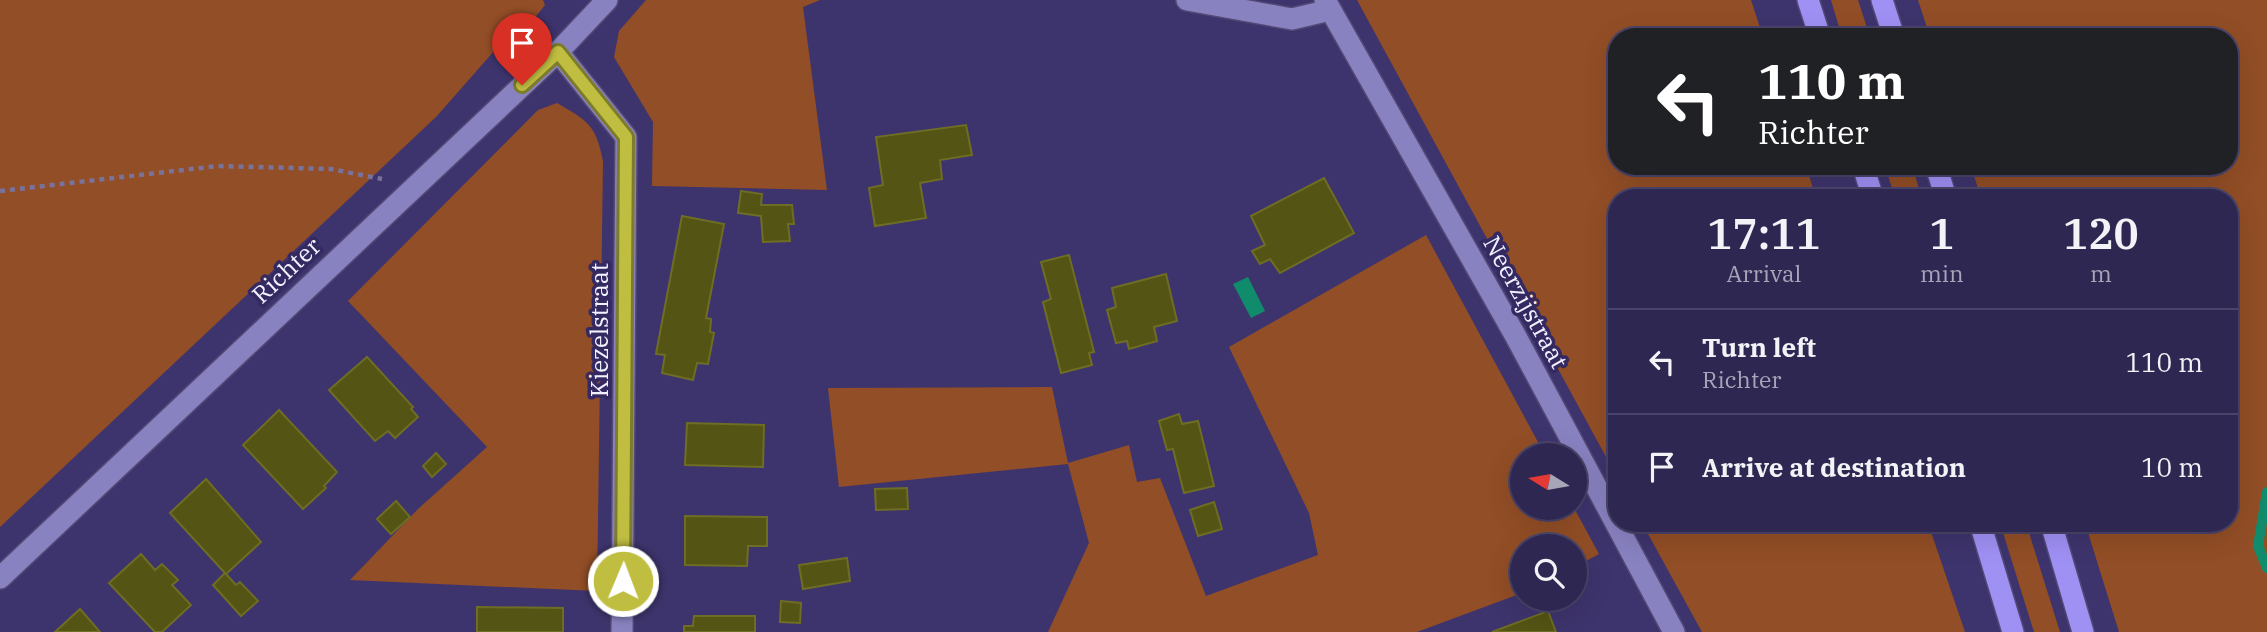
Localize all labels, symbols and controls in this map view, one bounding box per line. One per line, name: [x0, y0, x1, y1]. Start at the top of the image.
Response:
pin: [492, 13, 552, 85]
icon: arrive: [503, 24, 541, 62]
text: 110 m: [1758, 49, 1905, 112]
icon: left: [1643, 56, 1734, 147]
text: Richter: [1758, 111, 1869, 153]
text: 17:11: [1707, 206, 1821, 261]
text: 1: [1929, 206, 1954, 261]
text: 120: [2063, 206, 2139, 261]
street label: Richter: [245, 230, 328, 310]
street label: Neerzijstraat: [1476, 230, 1576, 374]
text: Arrival: [1727, 258, 1801, 288]
text: min: [1920, 258, 1964, 288]
text: m: [2090, 258, 2112, 288]
street label: Kiezelstraat: [583, 263, 615, 397]
text: Turn left: [1702, 330, 1816, 364]
icon: left: [1643, 343, 1681, 381]
text: 110 m: [2125, 345, 2203, 379]
text: Richter: [1702, 364, 1782, 394]
north arrow: [1510, 443, 1587, 520]
map controls: [1510, 443, 1587, 611]
icon: arrive: [1643, 448, 1681, 486]
text: Arrive at destination: [1702, 450, 1966, 484]
text: 10 m: [2141, 450, 2203, 484]
button: search: [1510, 534, 1587, 611]
position arrow: [586, 544, 660, 618]

